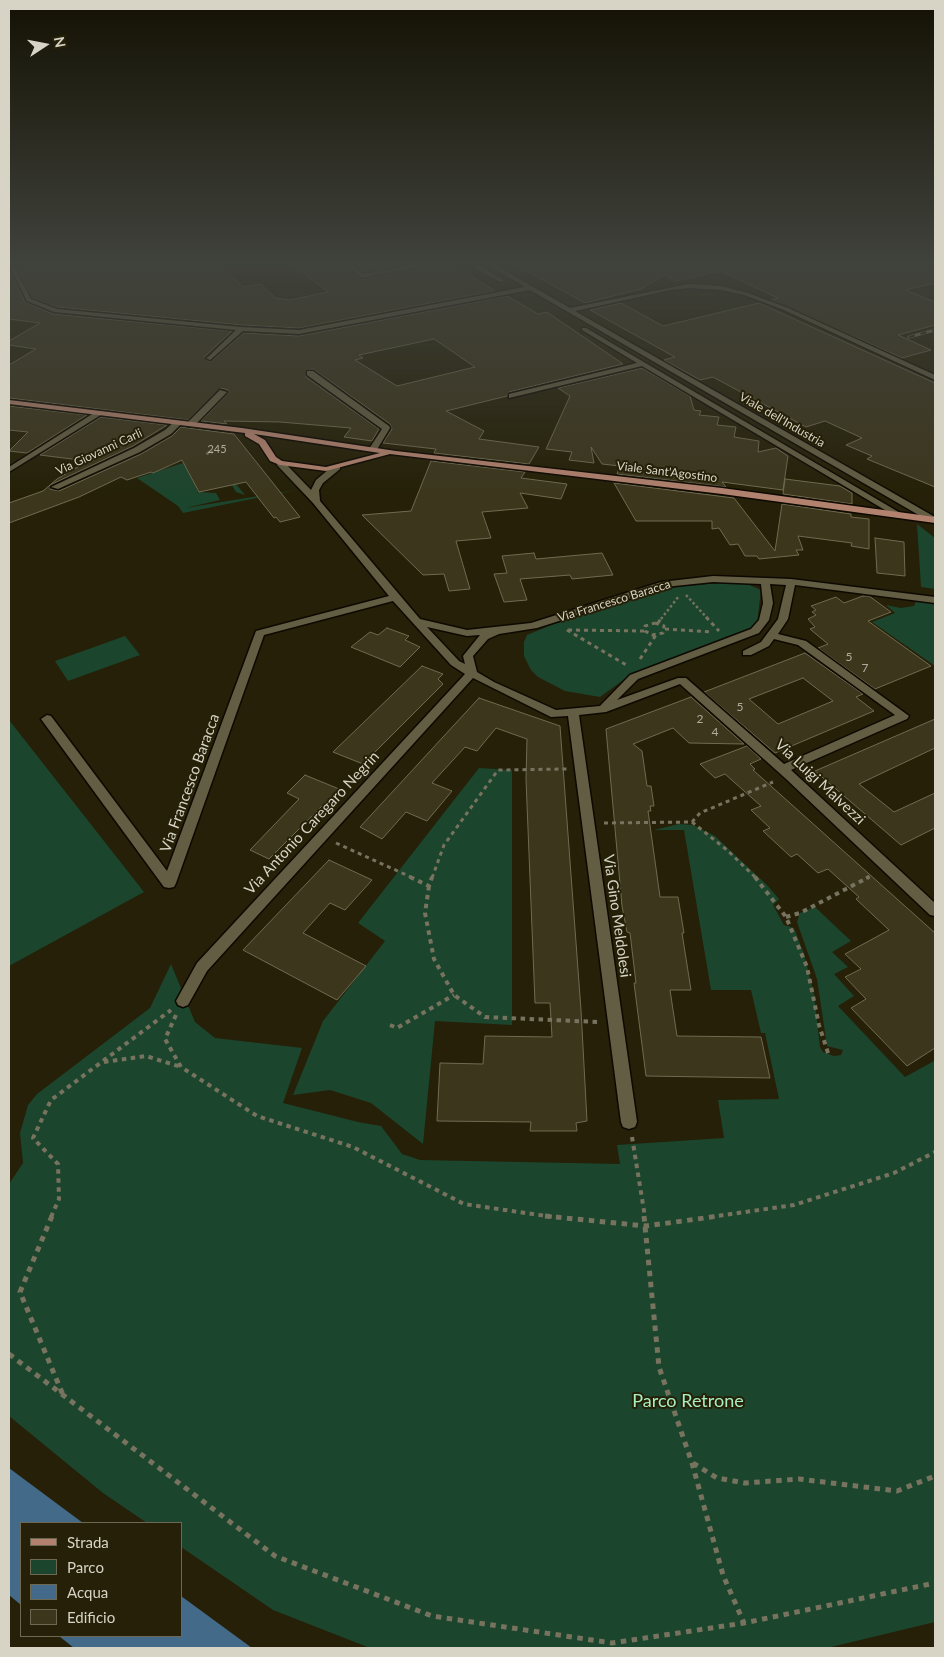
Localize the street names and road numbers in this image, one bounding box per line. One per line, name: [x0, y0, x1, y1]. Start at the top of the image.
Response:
street label: Viale dell'Industria: [737, 390, 827, 450]
street label: Via Giovanni Carli: [53, 426, 145, 478]
street label: Viale Sant'Agostino: [616, 459, 718, 485]
street label: Via Francesco Baracca: [556, 577, 672, 625]
street label: Via Francesco Baracca: [157, 711, 223, 855]
street label: Via Luigi Malvezzi: [771, 736, 869, 828]
street label: Via Antonio Caregaro Negrin: [241, 748, 383, 898]
street label: Via Gino Meldolesi: [599, 853, 635, 979]

